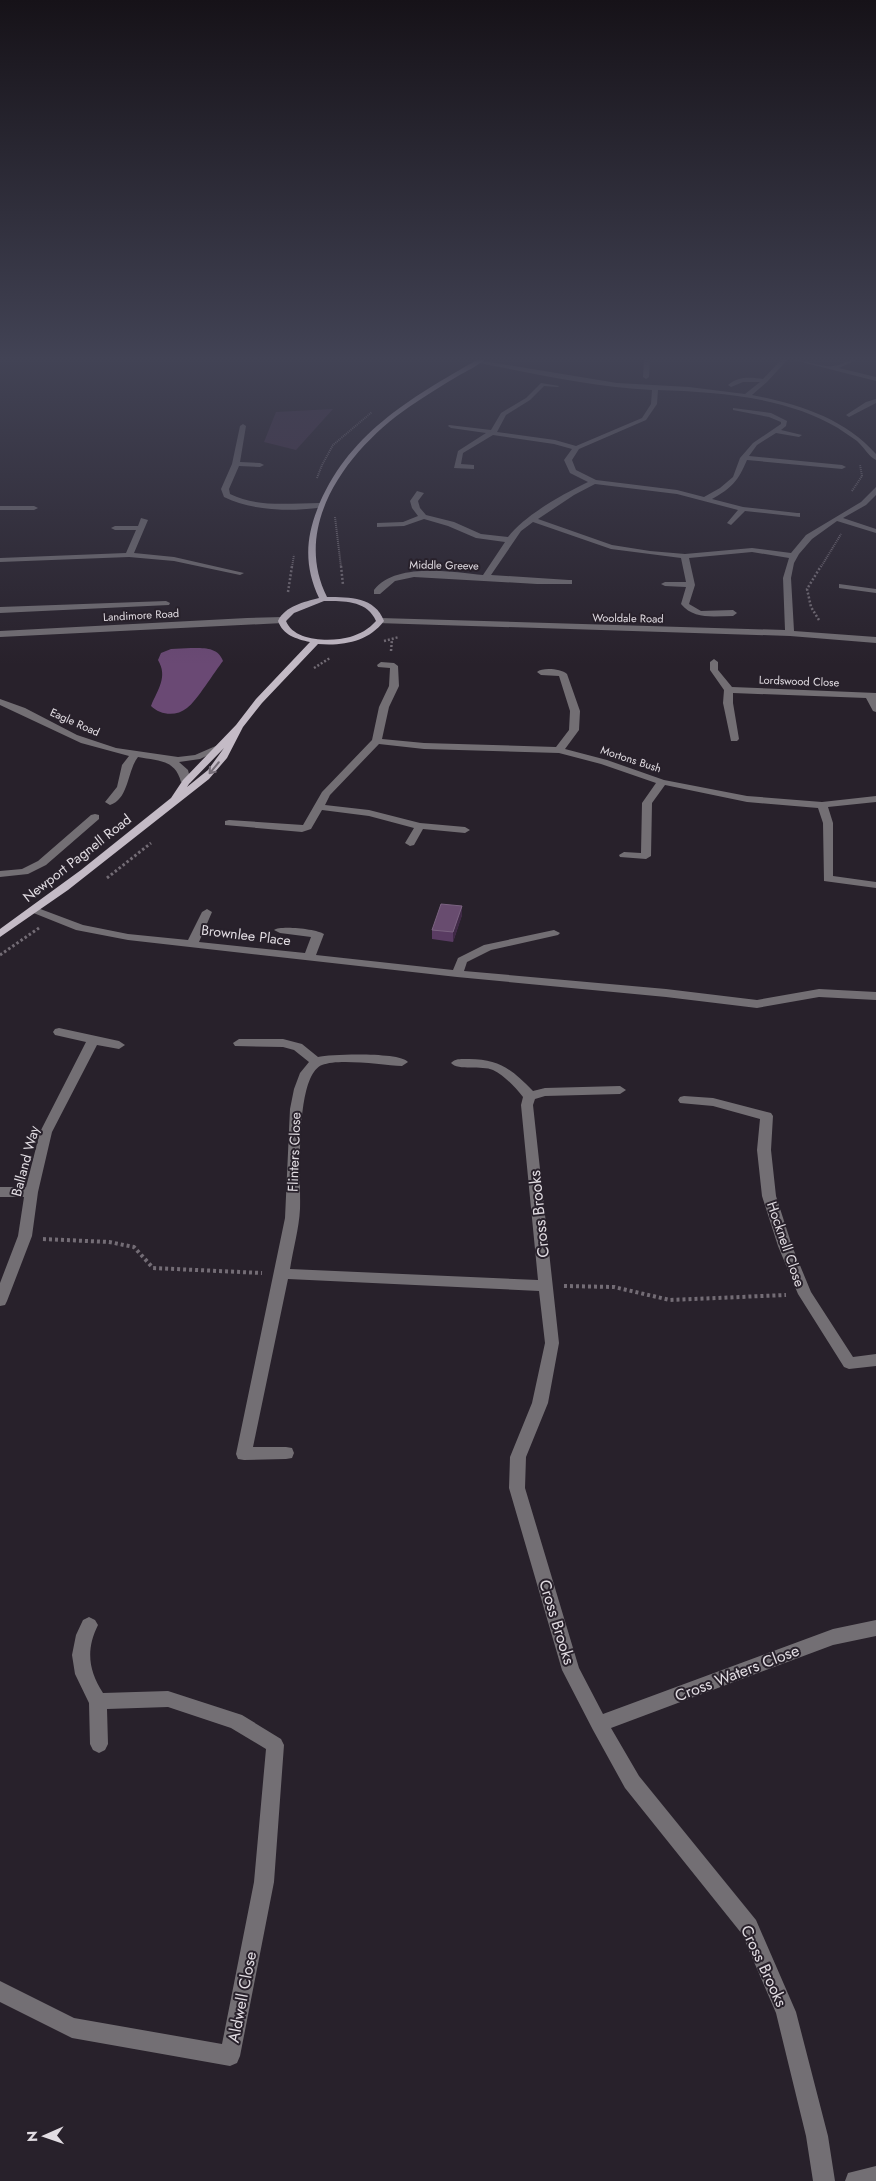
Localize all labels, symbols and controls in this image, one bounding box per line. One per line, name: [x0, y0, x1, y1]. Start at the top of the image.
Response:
street label: Middle Greeve: [409, 556, 479, 574]
street label: Landimore Road: [103, 605, 179, 625]
street label: Wooldale Road: [592, 609, 664, 627]
street label: Lordswood Close: [759, 672, 840, 690]
street label: Eagle Road: [48, 704, 102, 740]
street label: Mortons Bush: [599, 742, 663, 776]
one-way arrow: [208, 762, 219, 775]
street label: Newport Pagnell Road: [19, 809, 135, 907]
street label: Brownlee Place: [200, 920, 292, 950]
street label: Flinters Close: [283, 1112, 305, 1192]
street label: Balland Way: [6, 1123, 44, 1199]
street label: Cross Brooks: [523, 1169, 555, 1259]
street label: Hocknell Close: [762, 1199, 810, 1289]
street label: Cross Brooks: [533, 1577, 581, 1667]
street label: Cross Waters Close: [672, 1639, 802, 1707]
street label: Cross Brooks: [735, 1921, 793, 2011]
street label: Aldwell Close: [222, 1949, 262, 2045]
north arrow: [20, 2111, 70, 2161]
text: N: [22, 2131, 42, 2142]

